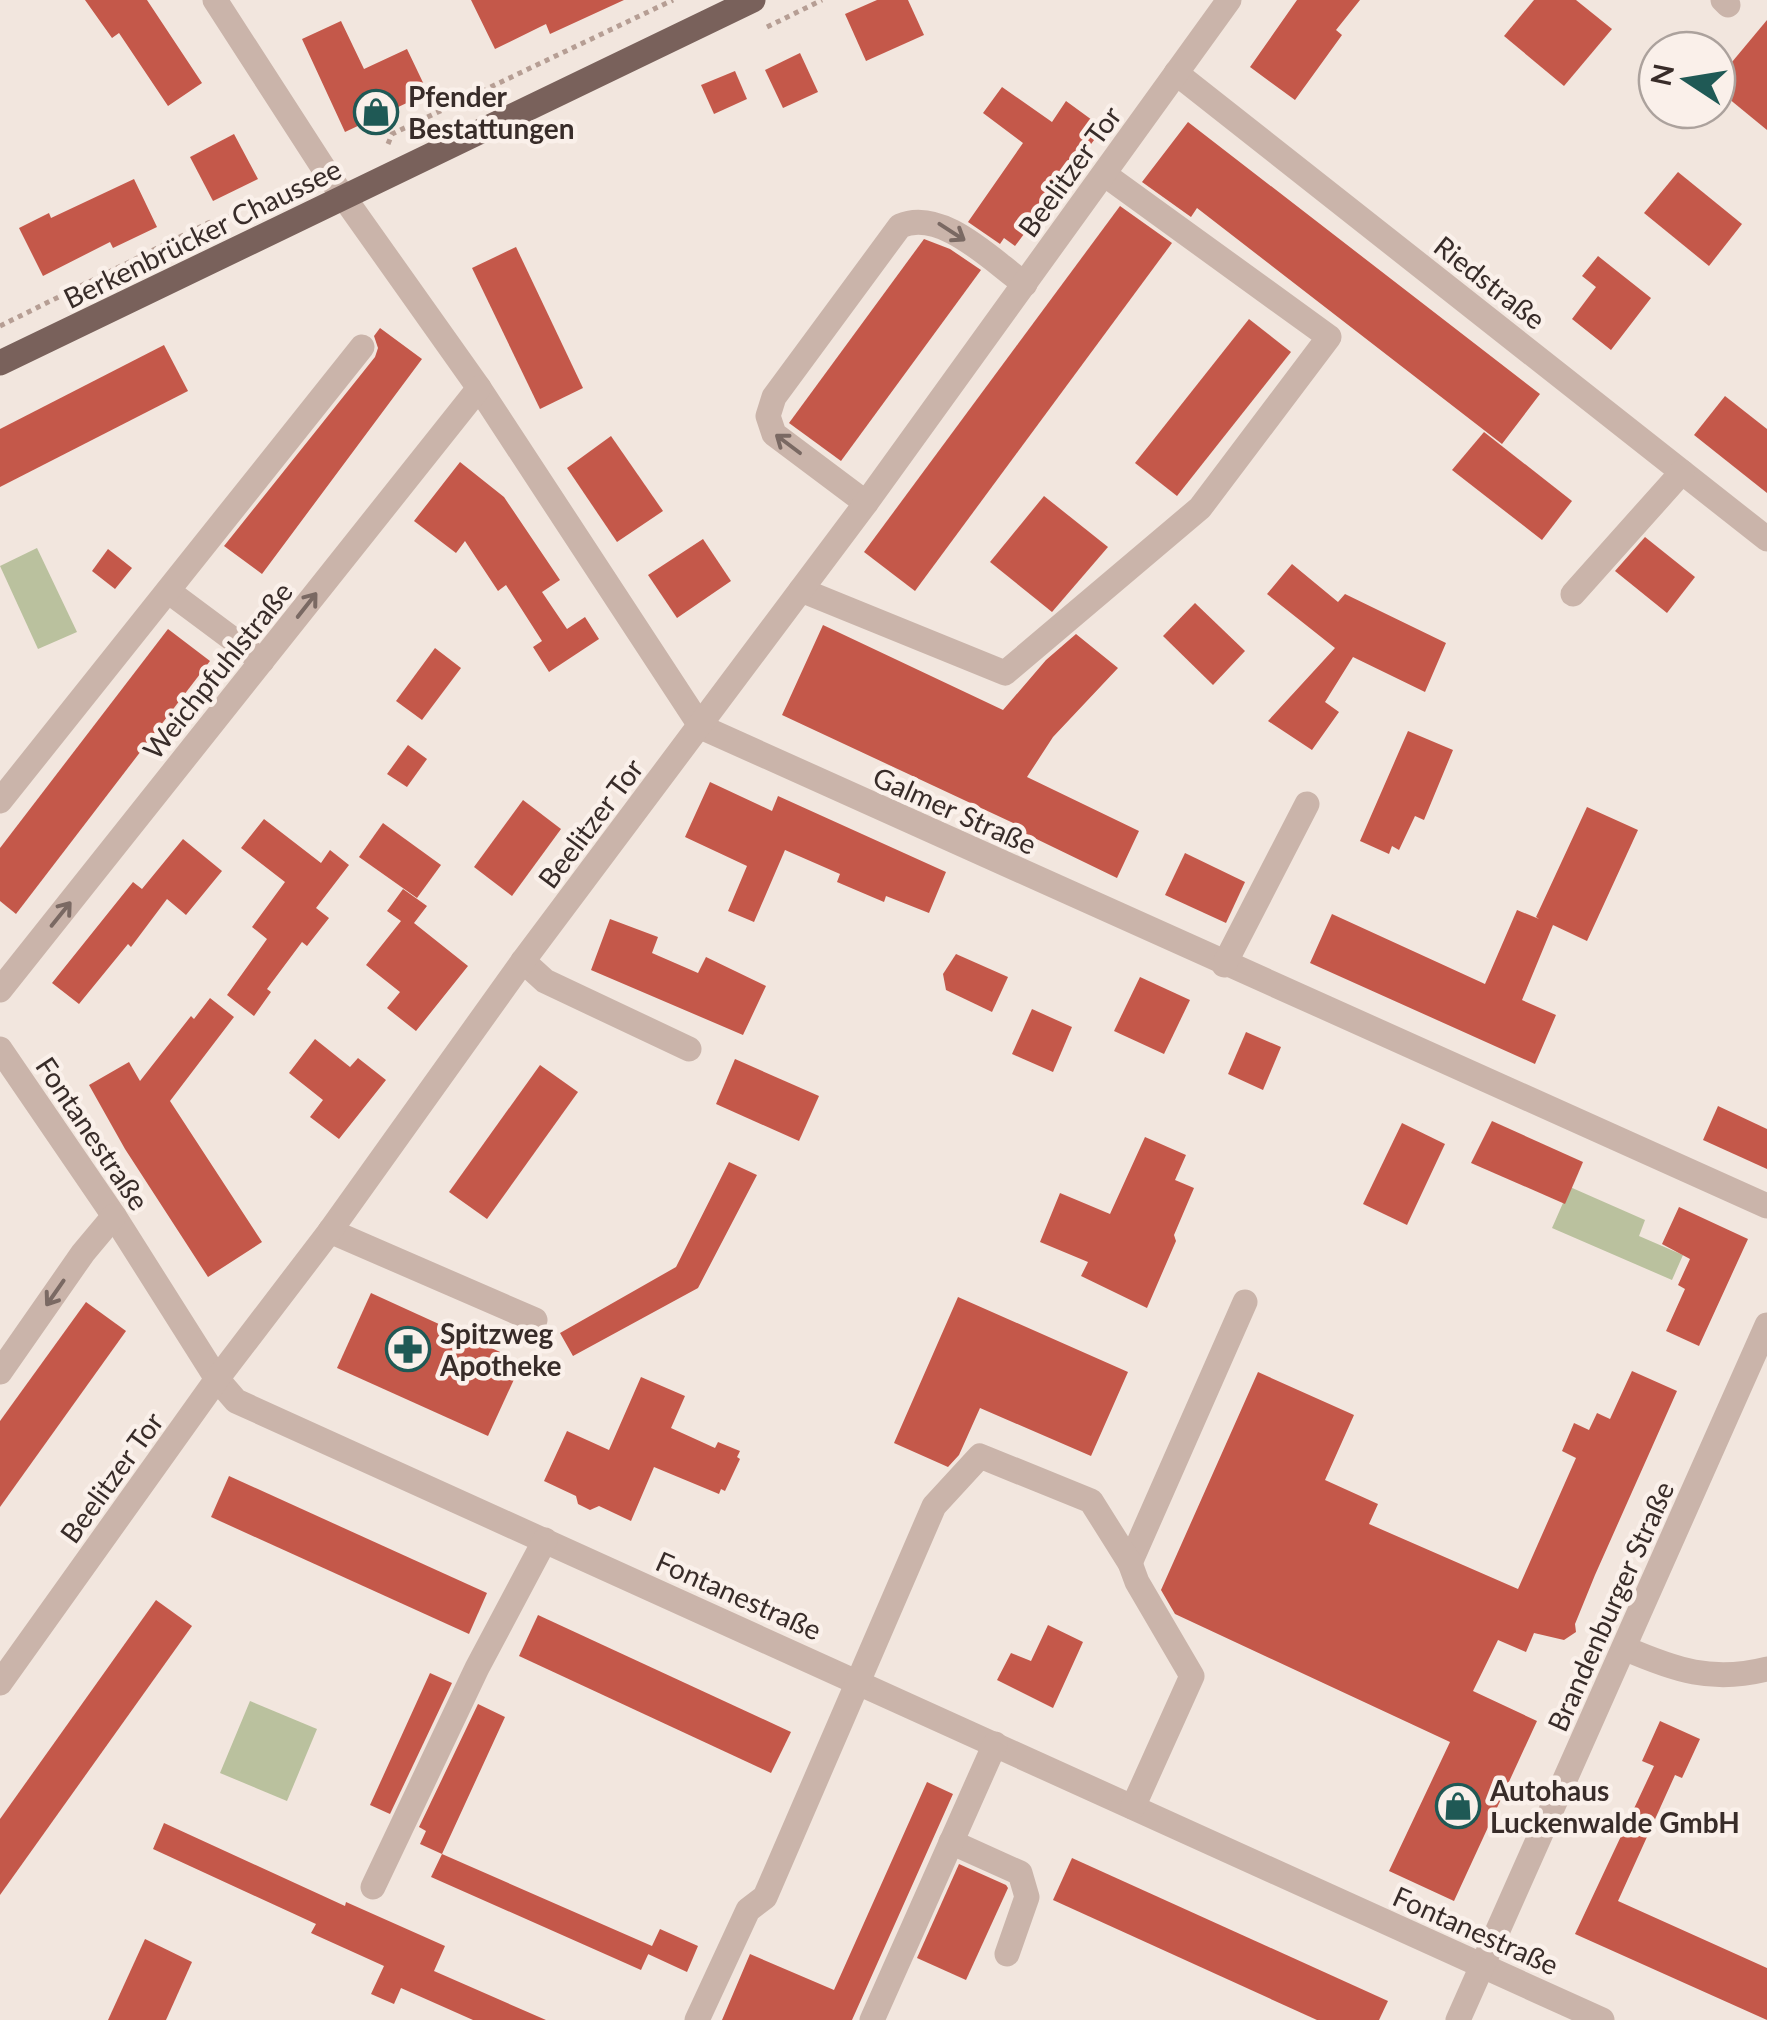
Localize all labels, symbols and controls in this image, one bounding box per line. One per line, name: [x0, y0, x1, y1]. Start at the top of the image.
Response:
north arrow: [1637, 30, 1737, 130]
text: N: [1643, 61, 1680, 89]
place label: Pfender Bestattungen: [408, 79, 574, 145]
shop icon: Pfender Bestattungen: [353, 89, 399, 135]
street label: Beelitzer Tor: [1010, 99, 1128, 243]
street label: Berkenbrücker Chaussee: [58, 151, 346, 315]
one-way arrow: [937, 222, 966, 243]
street label: Riedstraße: [1428, 228, 1552, 336]
one-way arrow: [775, 434, 802, 455]
street label: Weichpfuhlstraße: [135, 575, 299, 765]
one-way arrow: [296, 592, 317, 619]
street label: Beelitzer Tor: [530, 752, 650, 894]
street label: Galmer Straße: [868, 759, 1042, 861]
one-way arrow: [50, 901, 72, 927]
street label: Fontanestraße: [29, 1050, 157, 1216]
one-way arrow: [45, 1278, 66, 1306]
place label: Spitzweg Apotheke: [439, 1316, 562, 1382]
pharmacy icon: Spitzweg Apotheke: [385, 1326, 431, 1372]
street label: Beelitzer Tor: [52, 1405, 170, 1549]
street label: Brandenburger Straße: [1540, 1476, 1680, 1736]
street label: Fontanestraße: [651, 1543, 827, 1647]
place label: Autohaus Luckenwalde GmbH: [1489, 1773, 1740, 1839]
shop icon: Autohaus Luckenwalde GmbH: [1435, 1783, 1481, 1829]
street label: Fontanestraße: [1388, 1878, 1564, 1982]

